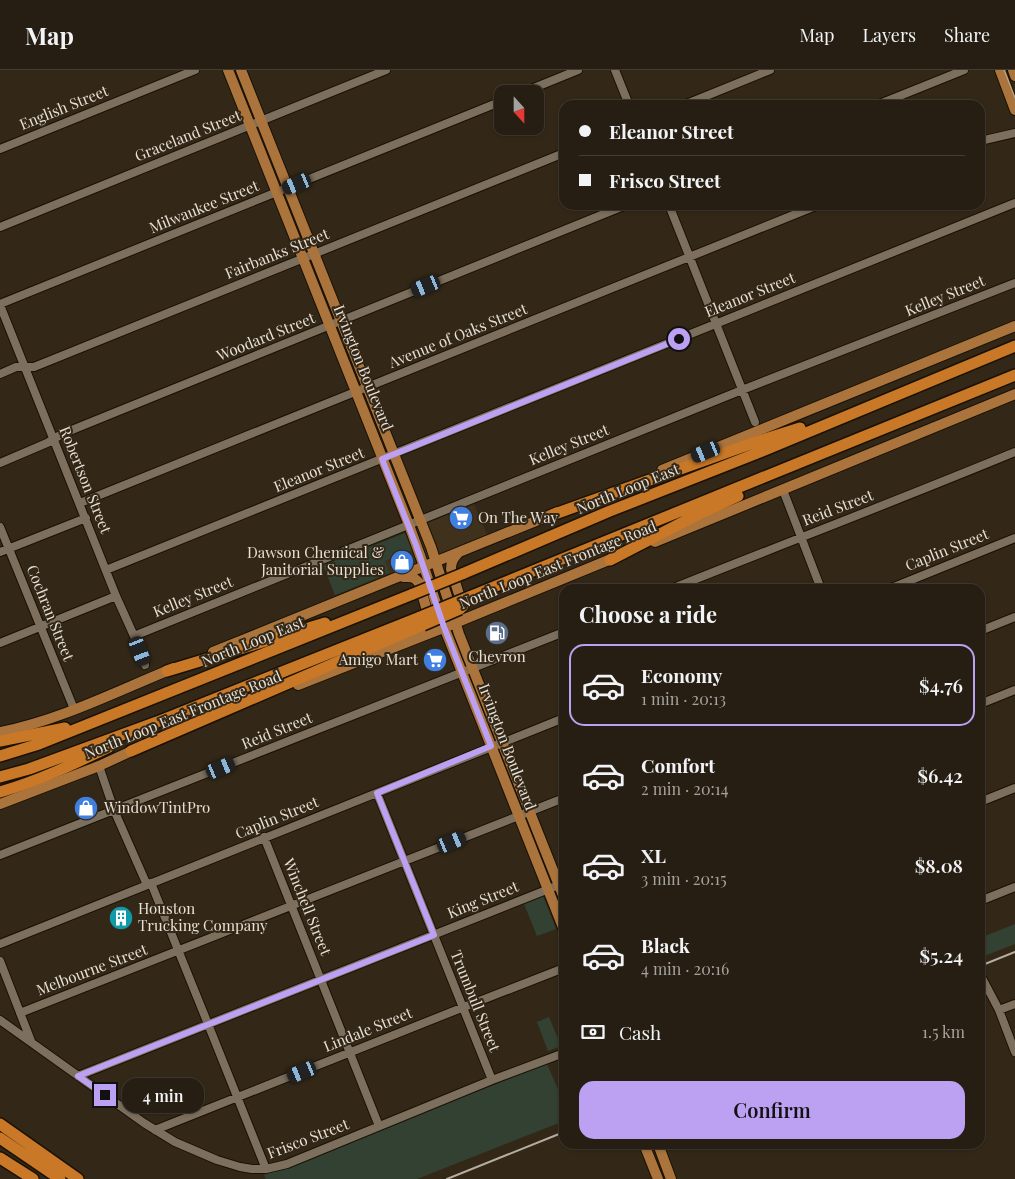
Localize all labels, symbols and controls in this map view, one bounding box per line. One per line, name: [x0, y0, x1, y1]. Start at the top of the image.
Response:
text: Map: [25, 19, 74, 51]
text: Map: [799, 23, 834, 47]
text: Layers: [862, 23, 916, 47]
text: Share: [944, 23, 990, 47]
street label: English Street: [16, 80, 112, 134]
north arrow: [494, 85, 544, 135]
map controls: [494, 85, 544, 135]
street label: Graceland Street: [131, 104, 244, 166]
text: Eleanor Street: [609, 118, 734, 144]
text: Frisco Street: [609, 167, 721, 193]
car: [280, 171, 313, 197]
street label: Milwaukee Street: [146, 175, 262, 237]
street label: Fairbanks Street: [222, 223, 332, 283]
street label: Eleanor Street: [701, 267, 798, 321]
street label: Kelley Street: [902, 270, 988, 320]
car: [409, 273, 442, 299]
street label: Avenue of Oaks Street: [384, 298, 530, 372]
street label: Irvington Boulevard: [330, 302, 398, 434]
street label: Woodard Street: [213, 307, 318, 365]
route start: [668, 328, 690, 350]
street label: Kelley Street: [526, 419, 612, 469]
street label: Robertson Street: [55, 423, 117, 537]
car: [689, 439, 722, 465]
street label: Eleanor Street: [270, 442, 367, 496]
street label: North Loop East: [573, 458, 683, 518]
street label: Reid Street: [799, 484, 877, 530]
supermarket icon: On The Way: [448, 505, 474, 531]
place label: On The Way: [478, 507, 559, 527]
street label: North Loop East Frontage Road: [456, 515, 659, 613]
street label: Caplin Street: [902, 523, 992, 575]
place label: Dawson Chemical & Janitorial Supplies: [247, 542, 384, 579]
shop icon: Dawson Chemical & Janitorial Supplies: [389, 549, 415, 575]
street label: Cochran Street: [23, 562, 80, 664]
street label: Kelley Street: [150, 571, 236, 621]
text: Choose a ride: [579, 599, 717, 629]
street label: North Loop East: [198, 611, 308, 671]
fuel station icon: Chevron: [484, 620, 510, 646]
car: [127, 634, 152, 668]
place label: Chevron: [468, 646, 526, 666]
supermarket icon: Amigo Mart: [422, 647, 448, 673]
place label: Amigo Mart: [338, 649, 419, 669]
text: Economy: [641, 662, 722, 688]
icon: car: [581, 663, 626, 708]
street label: North Loop East Frontage Road: [81, 665, 284, 763]
text: $4.76: [919, 672, 963, 698]
street label: Irvington Boulevard: [475, 680, 541, 813]
text: 1 min · 20:13: [641, 688, 726, 709]
street label: Reid Street: [238, 707, 316, 753]
text: Comfort: [641, 752, 715, 778]
icon: car: [581, 753, 626, 798]
car: [204, 755, 237, 781]
text: $6.42: [918, 762, 963, 788]
text: 2 min · 20:14: [641, 778, 729, 799]
street label: Caplin Street: [232, 791, 322, 843]
shop icon: WindowTintPro: [73, 795, 99, 821]
place label: WindowTintPro: [103, 797, 210, 817]
car: [435, 829, 468, 855]
text: XL: [641, 842, 666, 868]
icon: car: [581, 843, 626, 888]
text: $8.08: [915, 852, 963, 878]
street label: Winchell Street: [279, 854, 337, 959]
text: 3 min · 20:15: [641, 868, 727, 889]
street label: King Street: [444, 876, 522, 922]
place label: Houston Trucking Company: [138, 898, 268, 935]
building icon: Houston Trucking Company: [108, 905, 134, 931]
text: Black: [641, 932, 690, 958]
icon: car: [581, 933, 626, 978]
street label: Melbourne Street: [33, 938, 151, 999]
text: $5.24: [919, 942, 963, 968]
street label: Trumbull Street: [446, 947, 506, 1055]
text: 4 min · 20:16: [641, 958, 729, 979]
street label: Lindale Street: [320, 1002, 416, 1056]
icon: cash: [579, 1018, 607, 1046]
text: Cash: [619, 1019, 661, 1045]
text: 1.5 km: [922, 1021, 965, 1042]
car: [285, 1059, 318, 1085]
callout: 4 min: [122, 1078, 205, 1112]
button: Confirm: [579, 1081, 965, 1139]
route end: [94, 1084, 116, 1106]
text: 4 min: [142, 1085, 184, 1106]
street label: Frisco Street: [264, 1113, 352, 1163]

